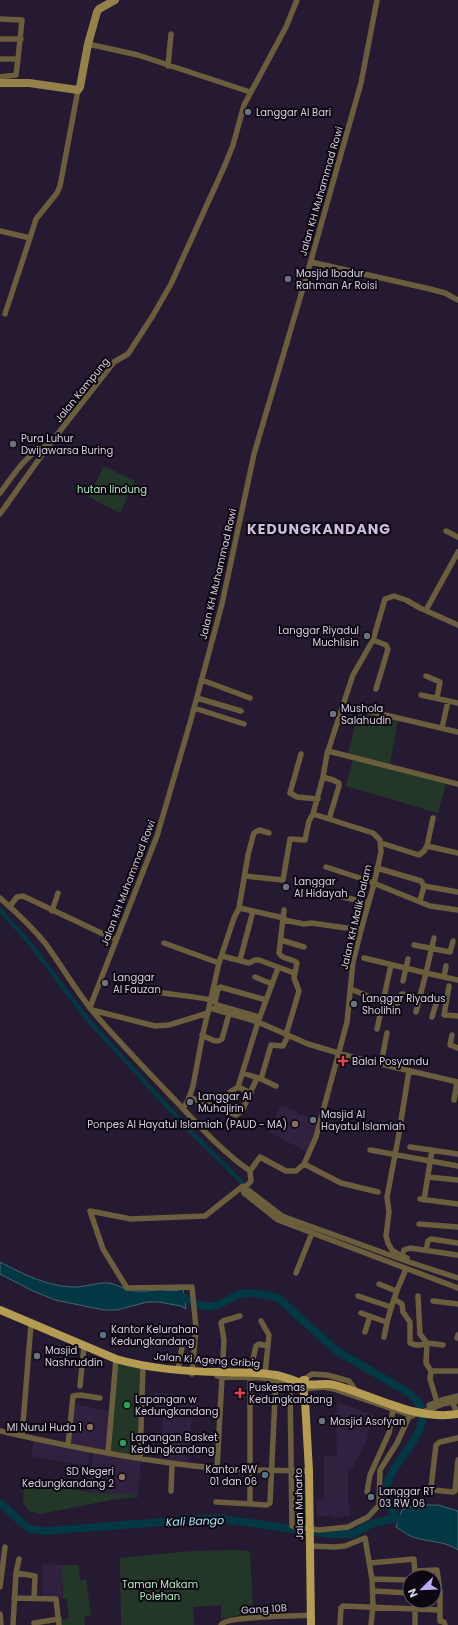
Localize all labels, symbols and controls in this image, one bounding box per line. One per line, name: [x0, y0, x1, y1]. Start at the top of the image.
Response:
place label: Langgar Al Bari: [256, 105, 331, 120]
marker: Langgar Al Bari: [243, 107, 253, 117]
street label: Jalan KH Muhammad Rowi: [295, 125, 347, 257]
place label: Masjid Ibadur Rahman Ar Roisi: [296, 266, 377, 293]
marker: Masjid Ibadur Rahman Ar Roisi: [283, 274, 293, 284]
street label: Jalan Kampung: [51, 354, 113, 426]
place label: Pura Luhur Dwijawarsa Buring: [21, 431, 113, 458]
marker: Pura Luhur Dwijawarsa Buring: [8, 439, 18, 449]
park label: hutan lindung: [77, 482, 147, 497]
street label: Jalan KH Muhammad Rowi: [196, 507, 240, 641]
district label: KEDUNGKANDANG: [247, 519, 391, 539]
place label: Langgar Riyadul Muchlisin: [278, 623, 359, 650]
marker: Langgar Riyadul Muchlisin: [362, 631, 372, 641]
place label: Mushola Salahudin: [341, 701, 391, 728]
marker: Mushola Salahudin: [328, 709, 338, 719]
street label: Jalan KH Muhammad Rowi: [97, 818, 159, 948]
street label: Jalan KH Malik Dalam: [337, 863, 375, 971]
place label: Langgar Al Hidayah: [294, 874, 348, 901]
marker: Langgar Al Hidayah: [281, 882, 291, 892]
place label: Langgar Al Fauzan: [113, 970, 161, 997]
marker: Langgar Al Fauzan: [100, 978, 110, 988]
place label: Langgar Riyadus Sholihin: [362, 991, 445, 1018]
marker: Langgar Riyadus Sholihin: [349, 999, 359, 1009]
place label: Balai Posyandu: [352, 1054, 429, 1069]
marker: Balai Posyandu: [337, 1055, 349, 1067]
place label: Langgar Al Muhajirin: [198, 1089, 251, 1116]
marker: Langgar Al Muhajirin: [185, 1097, 195, 1107]
place label: Masjid Al Hayatul Islamiah: [321, 1107, 405, 1134]
marker: Masjid Al Hayatul Islamiah: [308, 1115, 318, 1125]
place label: Ponpes Al Hayatul Islamiah (PAUD - MA): [87, 1117, 287, 1132]
marker: Ponpes Al Hayatul Islamiah (PAUD - MA): [290, 1119, 300, 1129]
place label: Kantor Kelurahan Kedungkandang: [111, 1322, 198, 1349]
marker: Kantor Kelurahan Kedungkandang: [98, 1330, 108, 1340]
place label: Masjid Nashruddin: [45, 1343, 103, 1370]
street label: Jalan Ki Ageng Gribig: [153, 1349, 261, 1371]
marker: Masjid Nashruddin: [32, 1351, 42, 1361]
place label: Puskesmas Kedungkandang: [249, 1380, 333, 1407]
marker: Puskesmas Kedungkandang: [234, 1387, 246, 1399]
place label: Lapangan w Kedungkandang: [135, 1392, 219, 1419]
marker: Lapangan w Kedungkandang: [122, 1400, 132, 1410]
place label: Masjid Asofyan: [330, 1414, 405, 1429]
marker: Masjid Asofyan: [317, 1416, 327, 1426]
place label: MI Nurul Huda 1: [7, 1420, 82, 1435]
marker: MI Nurul Huda 1: [85, 1422, 95, 1432]
place label: Lapangan Basket Kedungkandang: [131, 1430, 218, 1457]
marker: Lapangan Basket Kedungkandang: [118, 1438, 128, 1448]
place label: Kantor RW 01 dan 06: [206, 1462, 257, 1489]
place label: SD Negeri Kedungkandang 2: [22, 1464, 114, 1491]
street label: Jalan Muharto: [291, 1468, 307, 1540]
marker: Kantor RW 01 dan 06: [260, 1470, 270, 1480]
marker: SD Negeri Kedungkandang 2: [117, 1472, 127, 1482]
place label: Langgar RT 03 RW 06: [379, 1484, 435, 1511]
marker: Langgar RT 03 RW 06: [366, 1492, 376, 1502]
water label: Kali Bango: [166, 1512, 224, 1530]
north arrow: [402, 1569, 442, 1609]
park label: Taman Makam Polehan: [122, 1577, 198, 1604]
text: N: [404, 1586, 422, 1600]
street label: Gang 10B: [241, 1600, 287, 1618]

